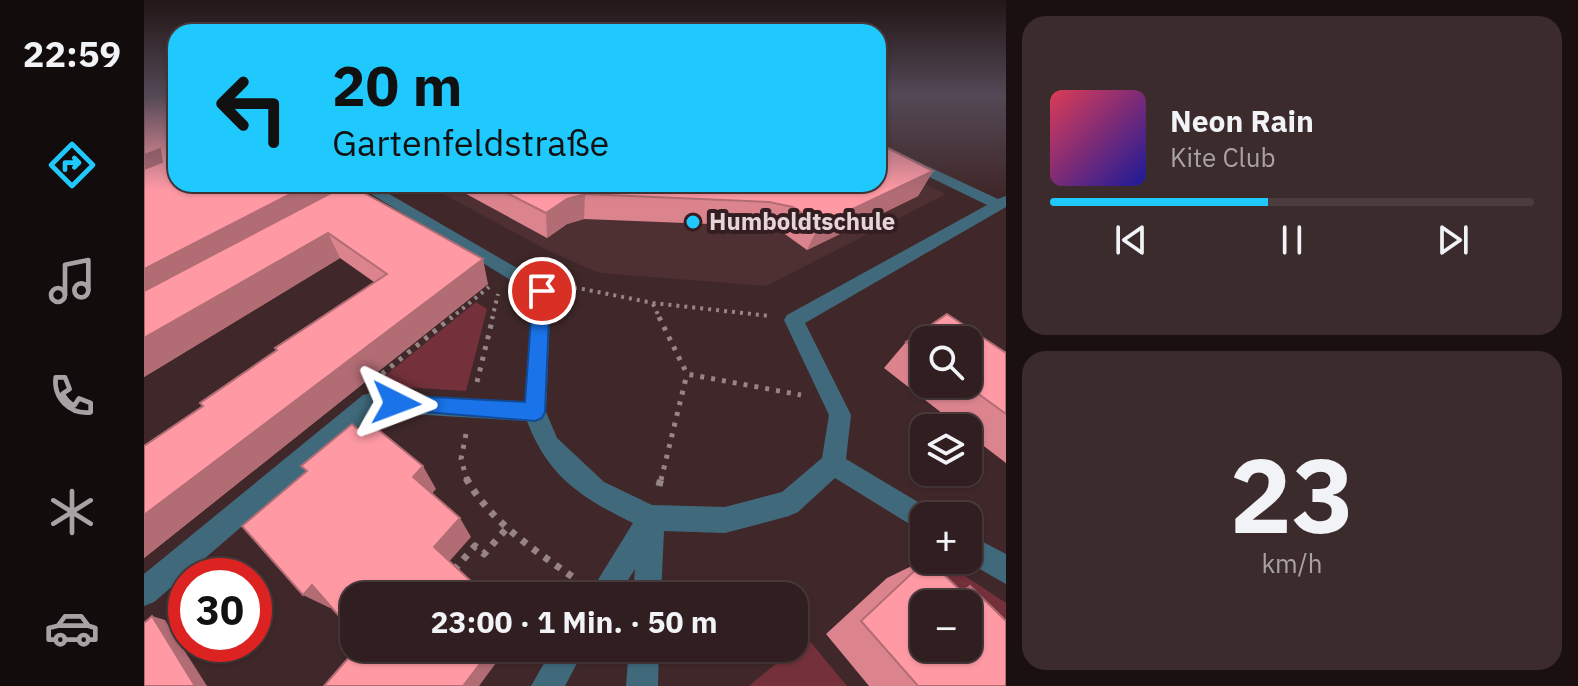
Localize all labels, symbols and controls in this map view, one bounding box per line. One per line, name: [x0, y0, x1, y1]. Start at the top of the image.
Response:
text: 22:59: [23, 30, 121, 77]
text: 20 m: [332, 49, 462, 121]
icon: left: [200, 56, 304, 160]
text: Neon Rain: [1170, 101, 1314, 140]
text: Gartenfeldstraße: [332, 119, 609, 166]
icon: directions: [44, 137, 100, 193]
text: Kite Club: [1170, 140, 1275, 174]
place label: Humboldtschule: [709, 205, 895, 237]
marker: Humboldtschule: [684, 213, 702, 231]
icon: previous: [1109, 218, 1153, 262]
icon: pause: [1270, 218, 1314, 262]
icon: next: [1431, 218, 1475, 262]
icon: music: [44, 253, 100, 309]
pin: [508, 257, 576, 325]
icon: arrive: [520, 269, 564, 313]
map controls: [910, 326, 982, 662]
button: search: [910, 326, 982, 398]
position arrow: [354, 361, 438, 445]
icon: phone: [44, 368, 100, 424]
button: layers: [910, 414, 982, 486]
text: 23: [1230, 426, 1354, 562]
icon: climate: [44, 484, 100, 540]
button: +: [910, 502, 982, 574]
text: km/h: [1261, 546, 1323, 580]
speed limit sign: 30: [168, 558, 272, 662]
button: −: [910, 590, 982, 662]
icon: car: [44, 600, 100, 656]
text: 23:00 · 1 Min. · 50 m: [430, 602, 718, 641]

